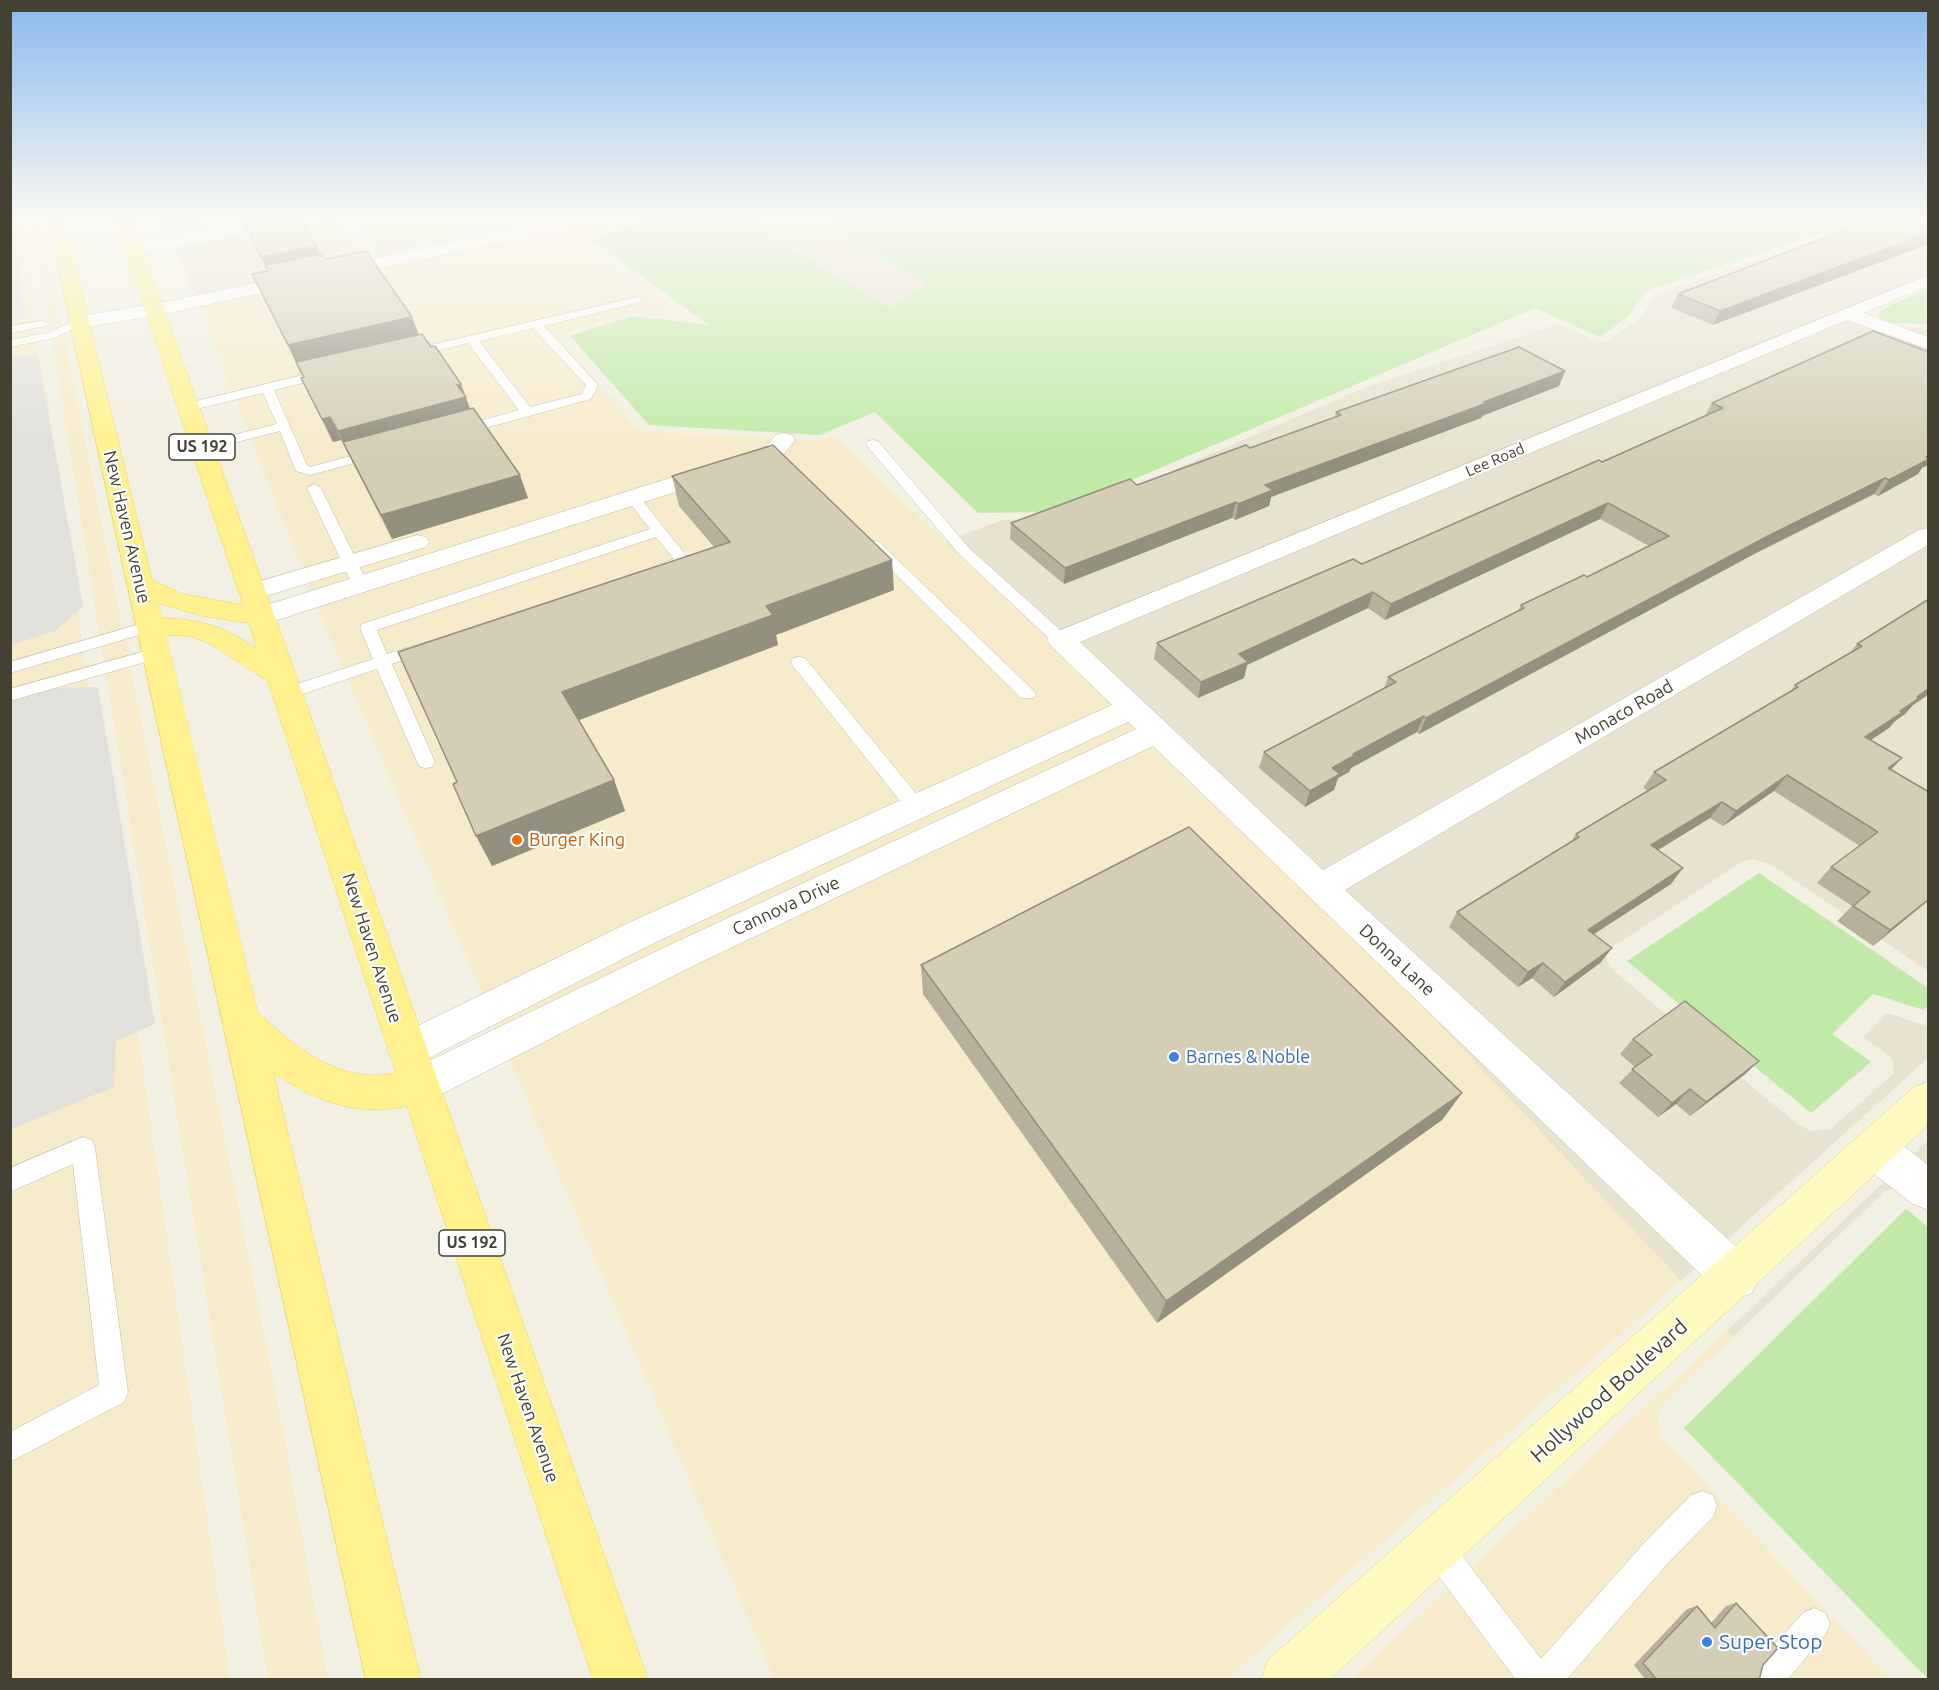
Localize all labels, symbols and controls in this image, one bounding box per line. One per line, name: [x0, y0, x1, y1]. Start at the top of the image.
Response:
road number: US 192: [169, 434, 235, 460]
street label: Lee Road: [1463, 440, 1527, 480]
street label: New Haven Avenue: [99, 448, 155, 606]
street label: Monaco Road: [1571, 675, 1677, 749]
place label: Burger King: [529, 829, 625, 851]
marker: Burger King: [510, 833, 524, 847]
street label: New Haven Avenue: [338, 870, 406, 1026]
street label: Cannova Drive: [729, 872, 843, 940]
street label: Donna Lane: [1355, 919, 1439, 1001]
place label: Barnes & Noble: [1186, 1046, 1310, 1068]
marker: Barnes & Noble: [1167, 1050, 1181, 1064]
road number: US 192: [439, 1230, 505, 1256]
street label: Hollywood Boulevard: [1525, 1314, 1693, 1468]
street label: New Haven Avenue: [492, 1331, 564, 1485]
place label: Super Stop: [1719, 1629, 1822, 1655]
marker: Super Stop: [1700, 1635, 1714, 1649]

